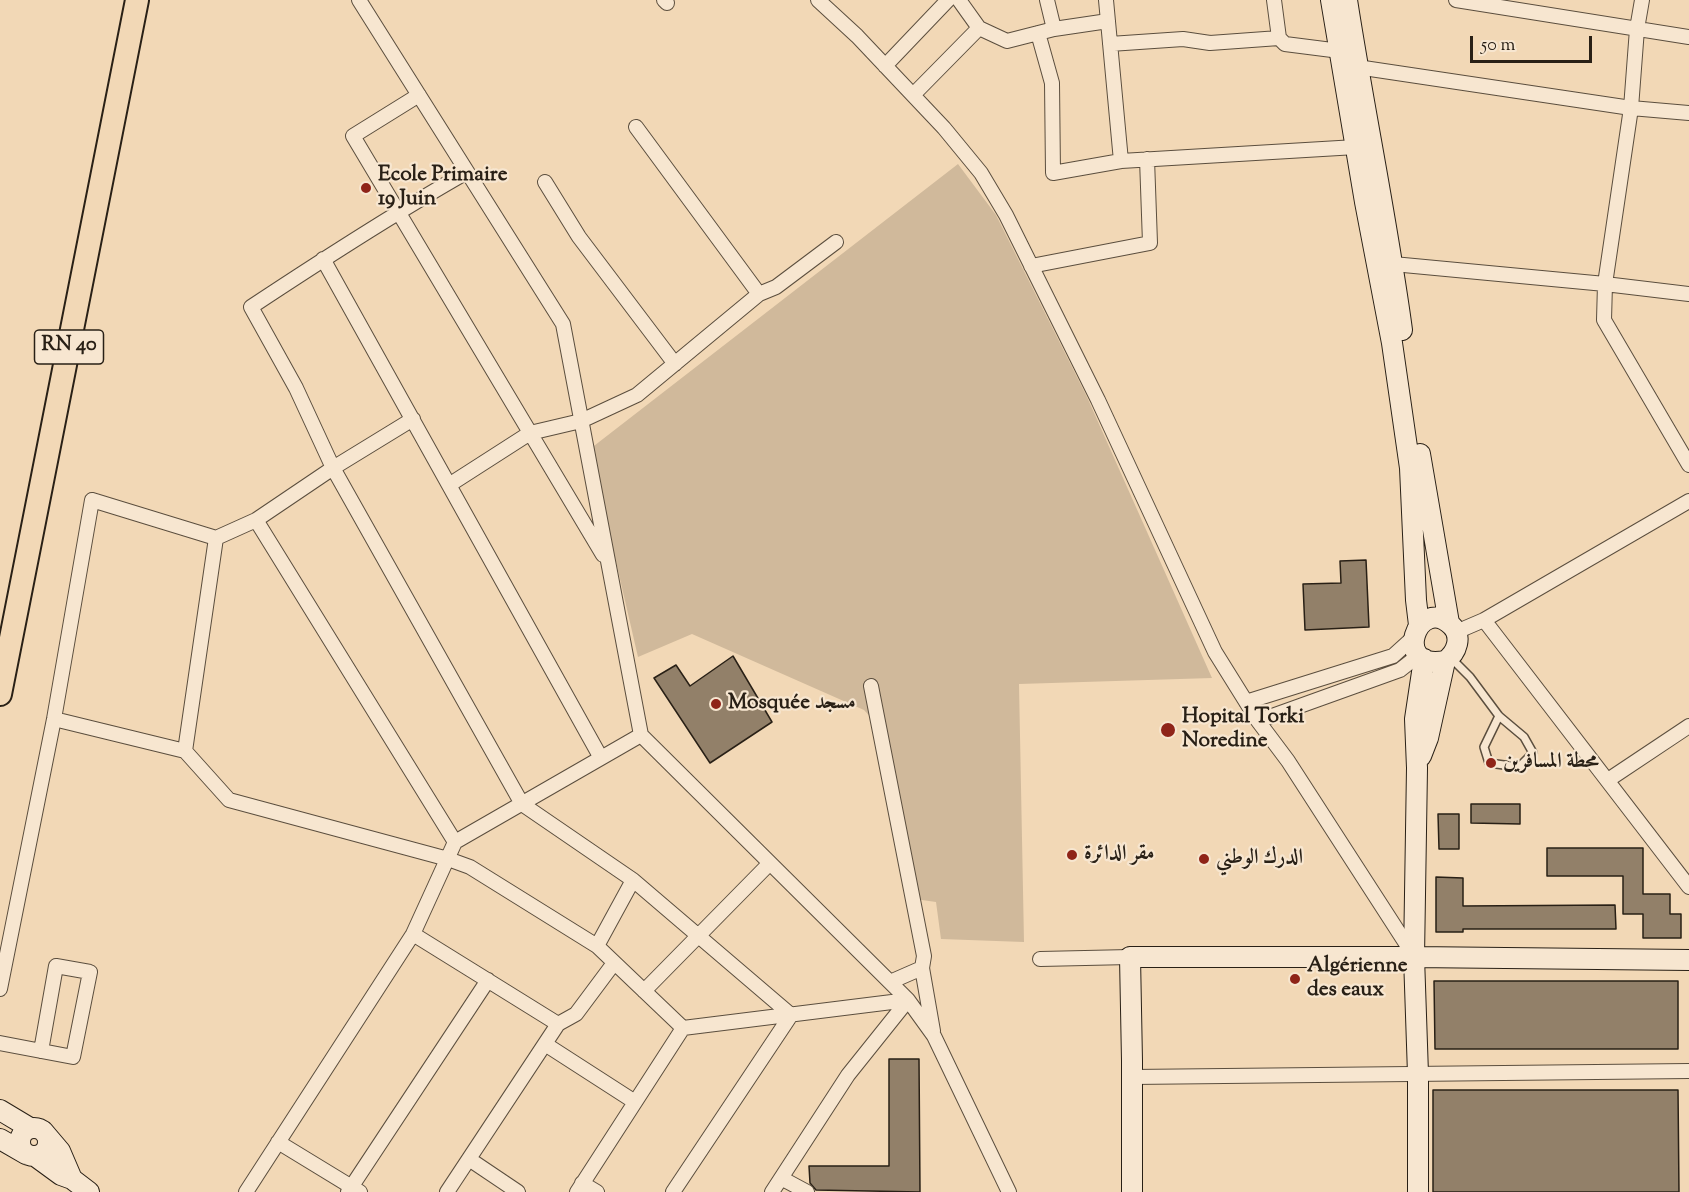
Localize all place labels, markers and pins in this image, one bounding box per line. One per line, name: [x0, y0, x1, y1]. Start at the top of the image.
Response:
place label: Ecole Primaire 19 Juin: [378, 163, 507, 213]
marker: Ecole Primaire 19 Juin: [359, 181, 373, 195]
place label: Mosquée مسجد: [728, 691, 856, 717]
marker: Mosquée مسجد: [709, 697, 723, 711]
place label: Hopital Torki Noredine: [1182, 705, 1304, 755]
marker: Hopital Torki Noredine: [1159, 721, 1177, 739]
place label: محطة المسافرين: [1503, 750, 1599, 776]
marker: محطة المسافرين: [1484, 756, 1498, 770]
place label: مقر الدائرة: [1084, 842, 1154, 868]
place label: الدرك الوطني: [1216, 846, 1303, 872]
marker: مقر الدائرة: [1065, 848, 1079, 862]
marker: الدرك الوطني: [1197, 852, 1211, 866]
place label: Algérienne des eaux: [1307, 954, 1408, 1004]
marker: Algérienne des eaux: [1288, 972, 1302, 986]

